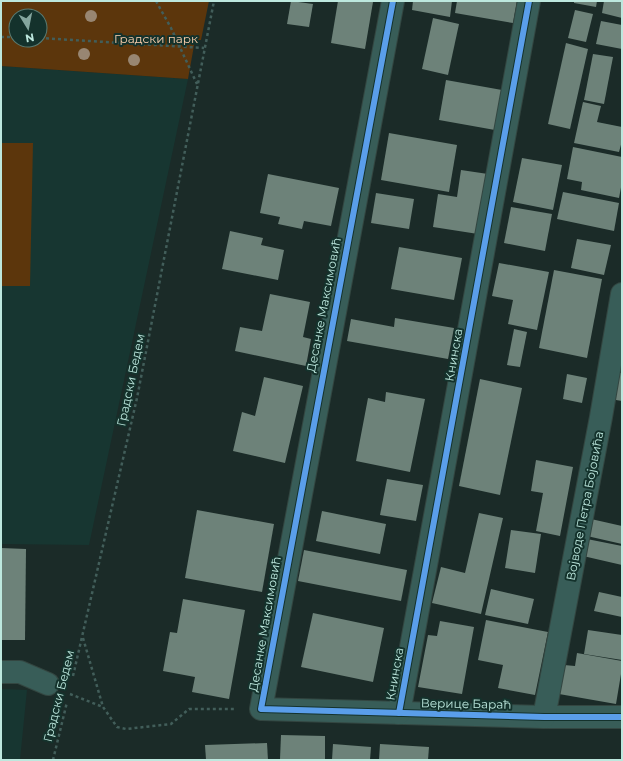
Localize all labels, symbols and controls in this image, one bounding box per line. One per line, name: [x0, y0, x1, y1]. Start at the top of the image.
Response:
north arrow: [8, 8, 48, 48]
text: N: [24, 30, 35, 46]
park label: Градски парк: [114, 31, 198, 46]
street label: Десанке Максимовић: [303, 236, 344, 374]
street label: Книнска: [441, 327, 466, 382]
street label: Градски Бедем: [113, 332, 148, 428]
street label: Војводе Петра Бојовића: [563, 430, 606, 582]
street label: Десанке Максимовић: [245, 555, 284, 693]
street label: Книнска: [382, 646, 407, 701]
street label: Градски Бедем: [40, 648, 77, 743]
street label: Верице Бараћ: [421, 695, 511, 712]

